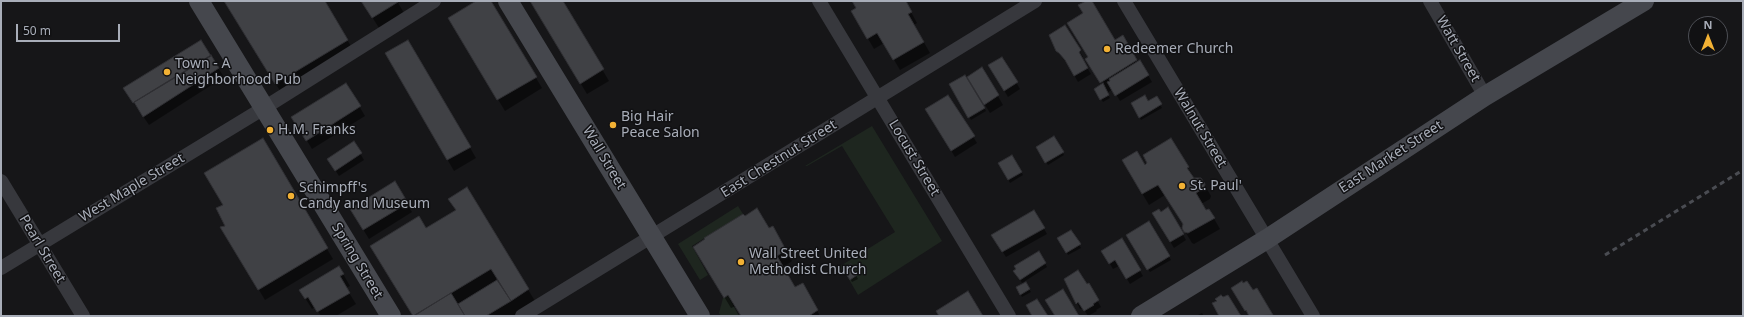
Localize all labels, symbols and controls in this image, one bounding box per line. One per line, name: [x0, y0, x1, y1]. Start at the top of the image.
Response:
street label: Watt Street: [1432, 13, 1484, 85]
scale bar: [18, 16, 122, 42]
north arrow: [1688, 16, 1728, 56]
text: N: [1704, 17, 1712, 32]
text: 50 m: [23, 22, 51, 39]
place label: Redeemer Church: [1115, 41, 1233, 57]
marker: Redeemer Church: [1102, 44, 1112, 54]
place label: Town - A Neighborhood Pub: [175, 56, 301, 88]
marker: Town - A Neighborhood Pub: [162, 67, 172, 77]
street label: Walnut Street: [1170, 85, 1230, 171]
place label: Big Hair Peace Salon: [621, 109, 700, 142]
street label: East Chestnut Street: [718, 117, 840, 201]
street label: Locust Street: [885, 117, 943, 199]
street label: East Market Street: [1336, 117, 1446, 197]
marker: Big Hair Peace Salon: [608, 120, 618, 130]
place label: H.M. Franks: [278, 122, 356, 138]
street label: Wall Street: [579, 123, 629, 193]
marker: H.M. Franks: [265, 125, 275, 135]
street label: West Maple Street: [76, 150, 188, 226]
place label: St. Paul': [1190, 178, 1242, 194]
place label: Schimpff's Candy and Museum: [299, 180, 430, 212]
marker: St. Paul': [1177, 181, 1187, 191]
marker: Schimpff's Candy and Museum: [286, 191, 296, 201]
street label: Pearl Street: [15, 212, 69, 286]
street label: Spring Street: [328, 220, 386, 302]
place label: Wall Street United Methodist Church: [749, 246, 867, 278]
marker: Wall Street United Methodist Church: [736, 257, 746, 267]

